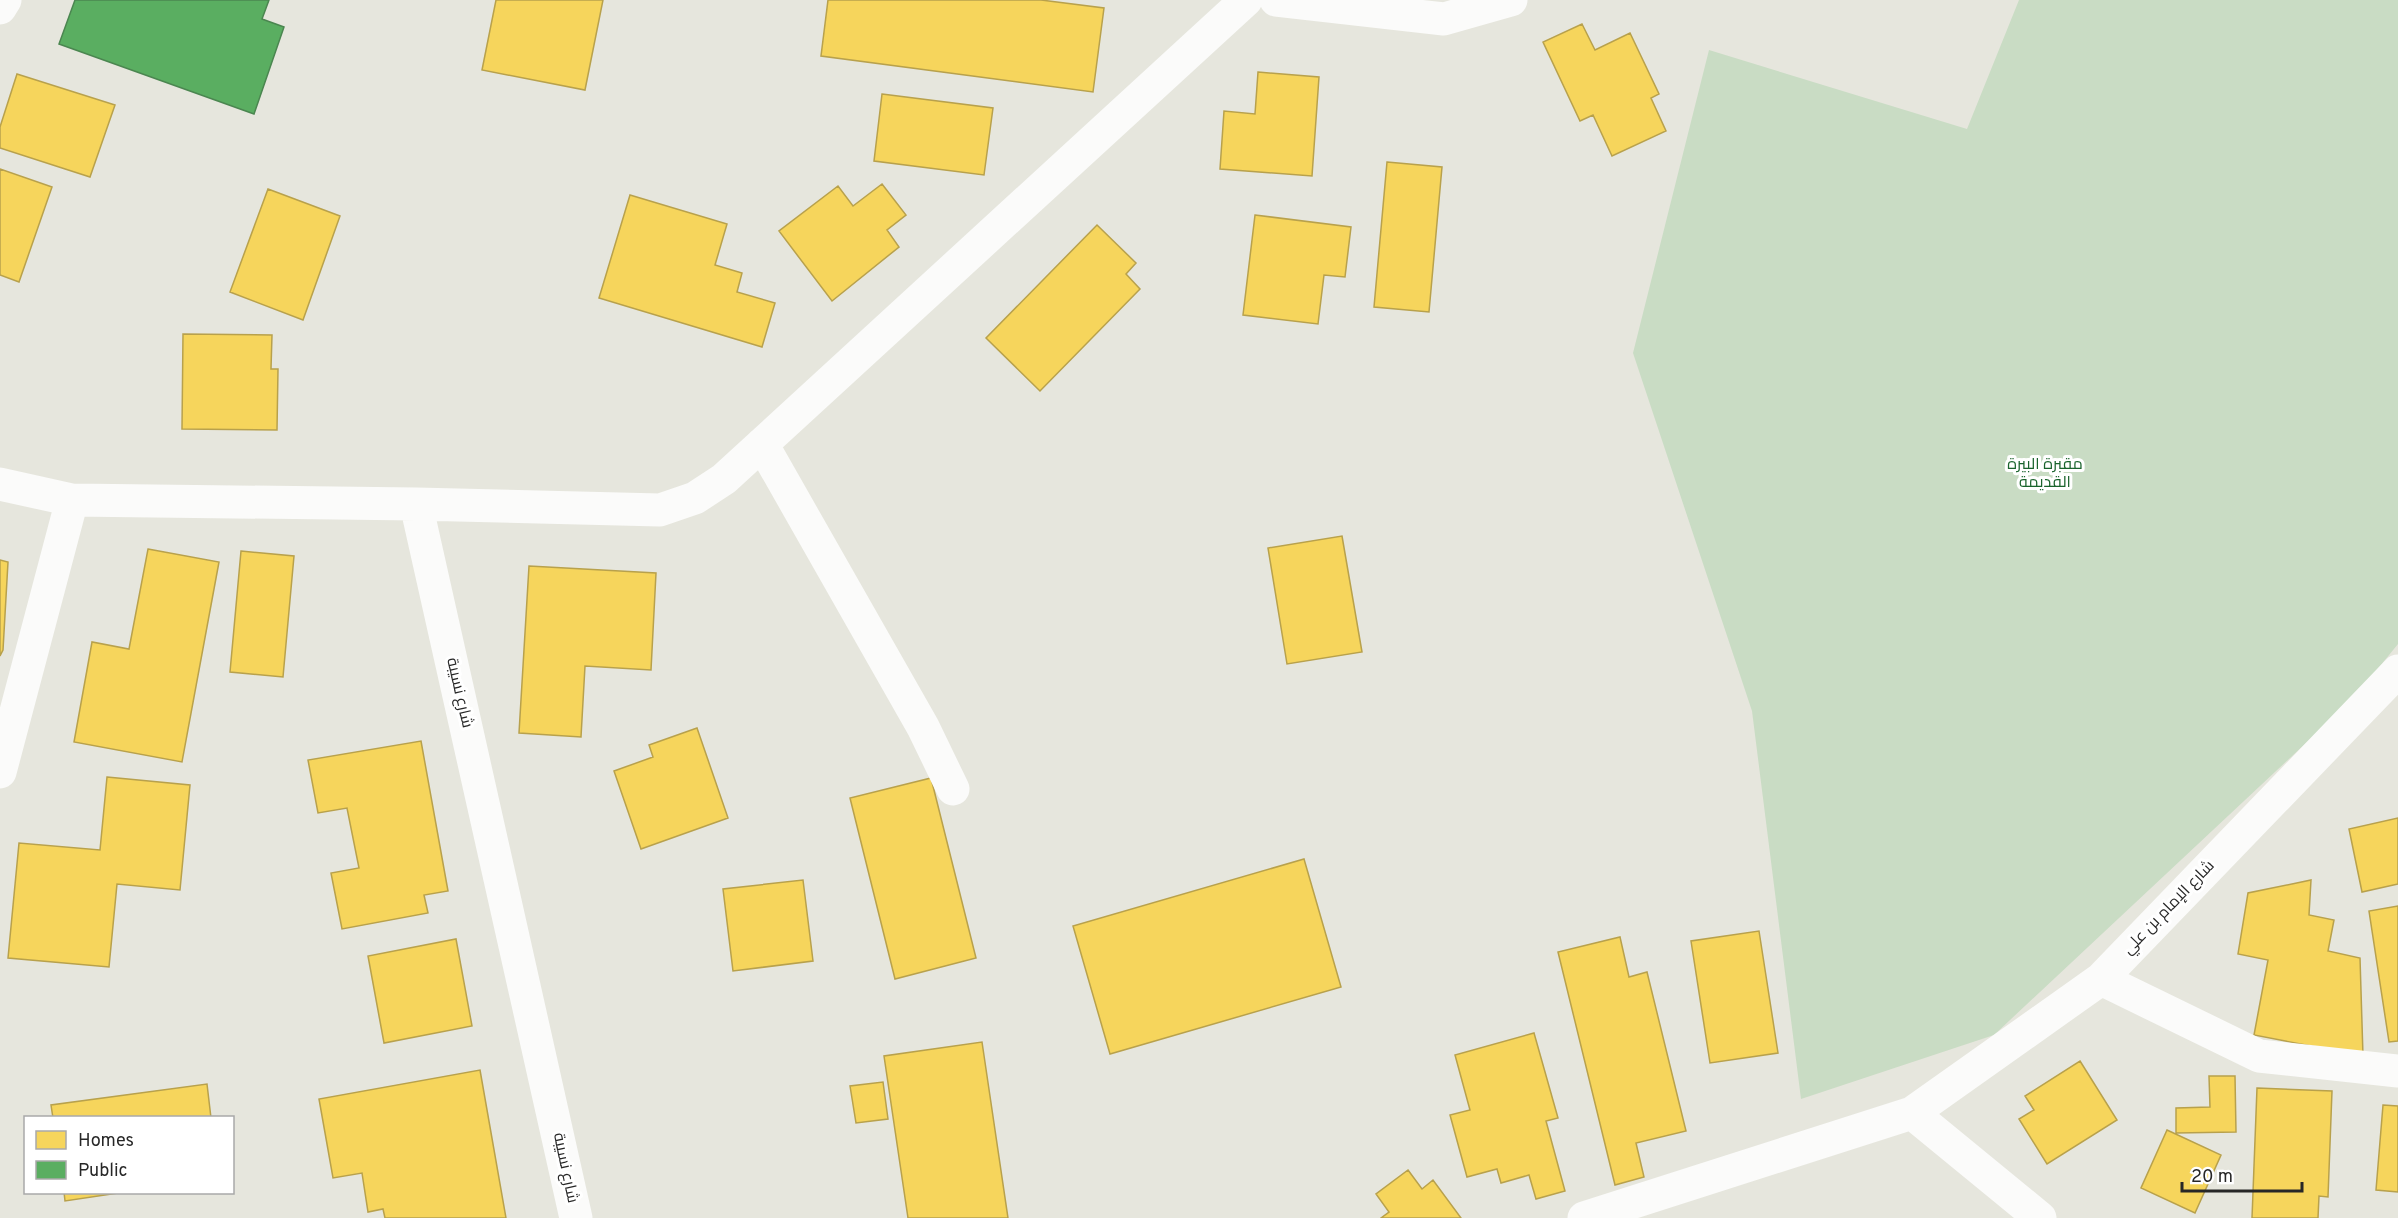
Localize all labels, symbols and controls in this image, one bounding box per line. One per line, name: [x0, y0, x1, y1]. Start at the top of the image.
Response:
park label: مقبرة البيرة القديمة: [2007, 455, 2083, 493]
street label: شارع نسيبة: [441, 656, 477, 730]
street label: شارع الإمام بن علي: [2119, 857, 2221, 961]
legend: [24, 1116, 234, 1194]
text: Homes: [78, 1130, 134, 1153]
street label: شارع نسيبة: [548, 1131, 582, 1205]
scale bar: [2182, 1155, 2302, 1193]
text: Public: [78, 1160, 128, 1183]
text: 20 m: [2191, 1166, 2233, 1189]

